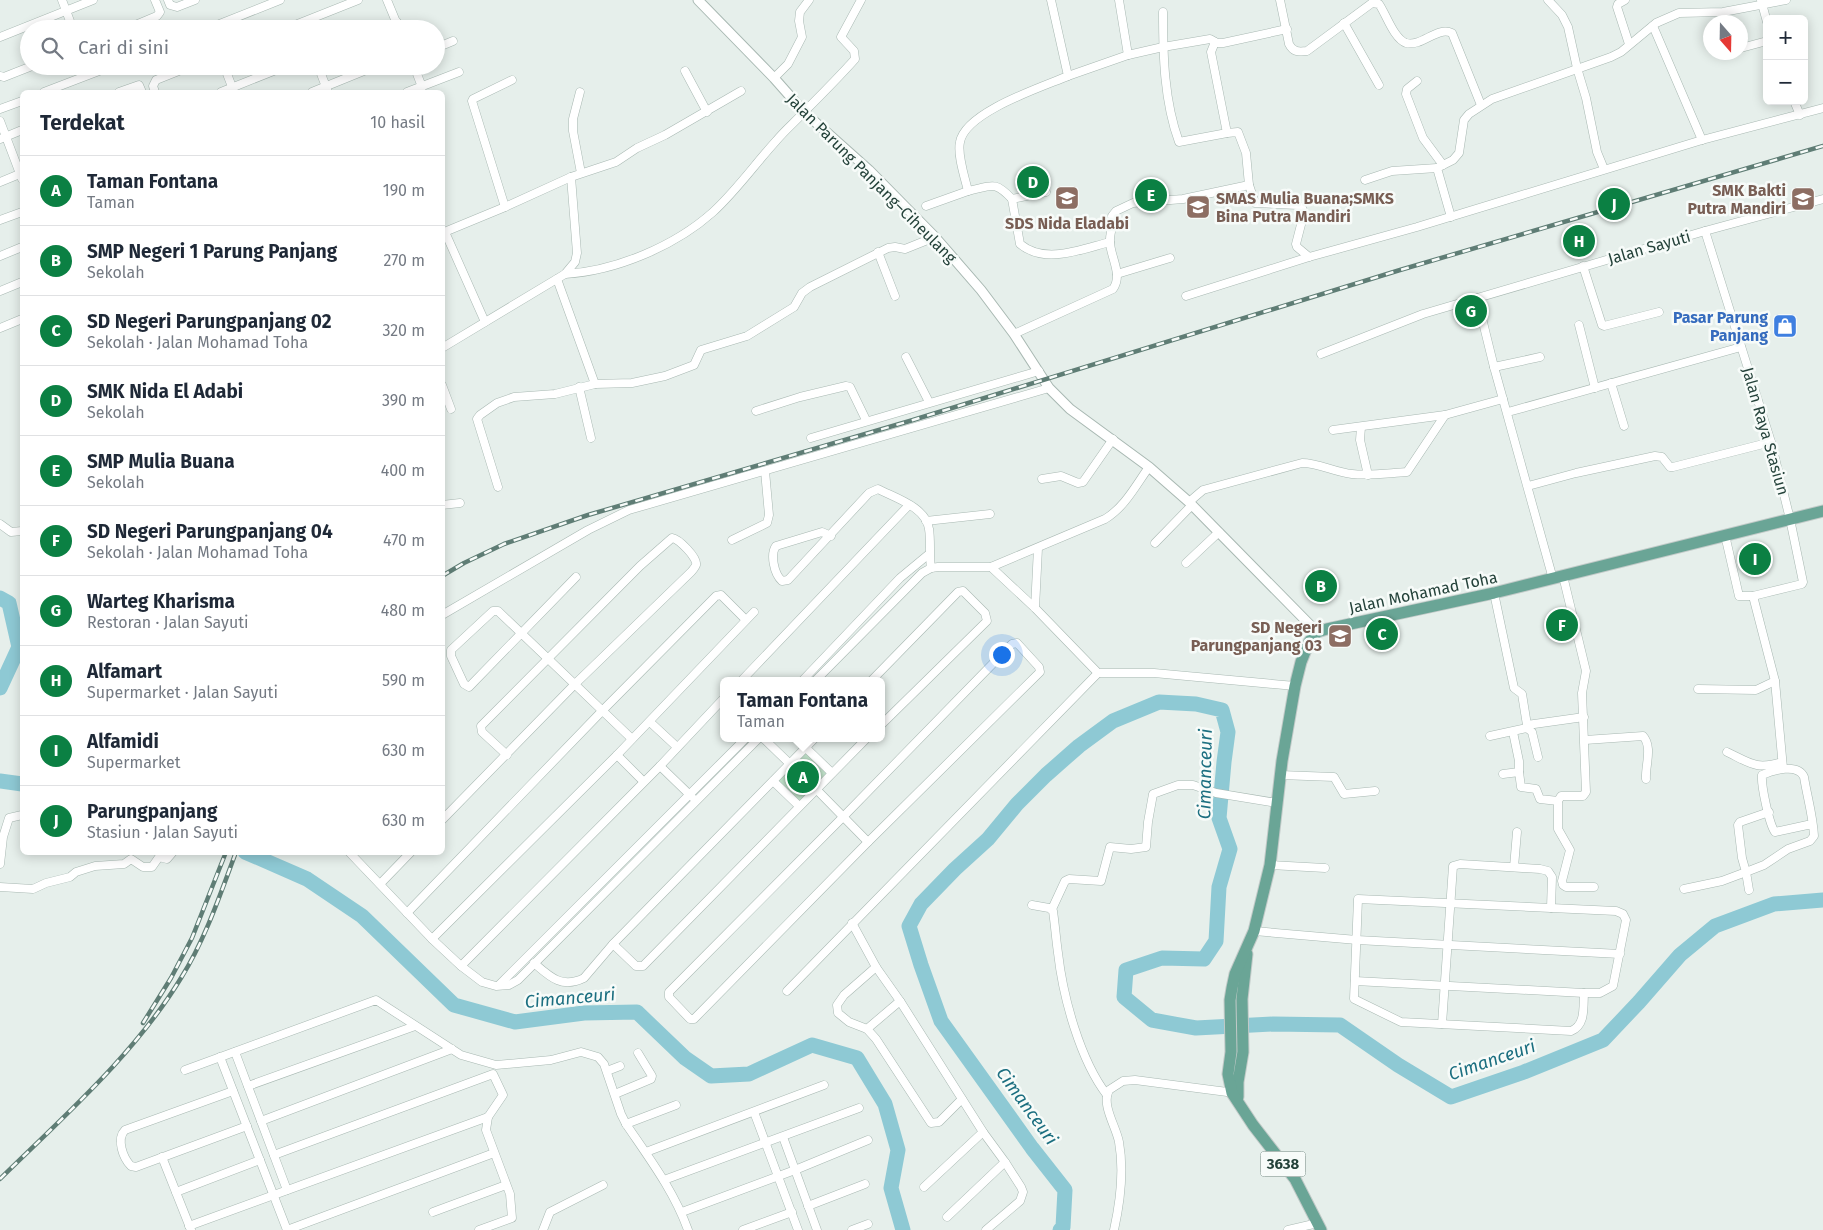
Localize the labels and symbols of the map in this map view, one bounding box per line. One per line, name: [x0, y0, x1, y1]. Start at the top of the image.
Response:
north arrow: [1703, 15, 1748, 60]
street label: Jalan Parung Panjang–Ciheulang: [783, 89, 961, 268]
pin: D: [1017, 163, 1049, 201]
pin: E: [1135, 176, 1167, 214]
place label: SMK Bakti Putra Mandiri: [1687, 181, 1786, 218]
school or university icon: SDS Nida Eladabi: [1054, 185, 1080, 211]
pin: J: [1598, 185, 1630, 223]
school or university icon: SMK Bakti Putra Mandiri: [1790, 186, 1816, 212]
place label: SMAS Mulia Buana;SMKS Bina Putra Mandiri: [1216, 189, 1394, 226]
school or university icon: SMAS Mulia Buana;SMKS Bina Putra Mandiri: [1185, 194, 1211, 220]
place label: SDS Nida Eladabi: [1005, 214, 1129, 233]
pin: H: [1563, 222, 1595, 260]
street label: Jalan Sayuti: [1606, 227, 1693, 268]
pin: G: [1455, 292, 1487, 330]
place label: Pasar Parung Panjang: [1673, 308, 1768, 345]
shop icon: Pasar Parung Panjang: [1772, 313, 1798, 339]
street label: Jalan Raya Stasiun: [1738, 365, 1793, 497]
pin: I: [1739, 540, 1771, 578]
pin: B: [1305, 567, 1337, 605]
street label: Jalan Mohamad Toha: [1347, 567, 1499, 618]
pin: F: [1546, 606, 1578, 644]
pin: C: [1366, 615, 1398, 653]
place label: SD Negeri Parungpanjang 03: [1191, 618, 1322, 655]
school or university icon: SD Negeri Parungpanjang 03: [1327, 623, 1353, 649]
your location: [989, 642, 1015, 668]
water label: Cimanceuri: [1193, 728, 1217, 820]
pin: A: [787, 758, 819, 796]
water label: Cimanceuri: [524, 983, 616, 1013]
water label: Cimanceuri: [1446, 1035, 1538, 1085]
water label: Cimanceuri: [991, 1063, 1063, 1149]
road number: 3638: [1260, 1152, 1306, 1176]

